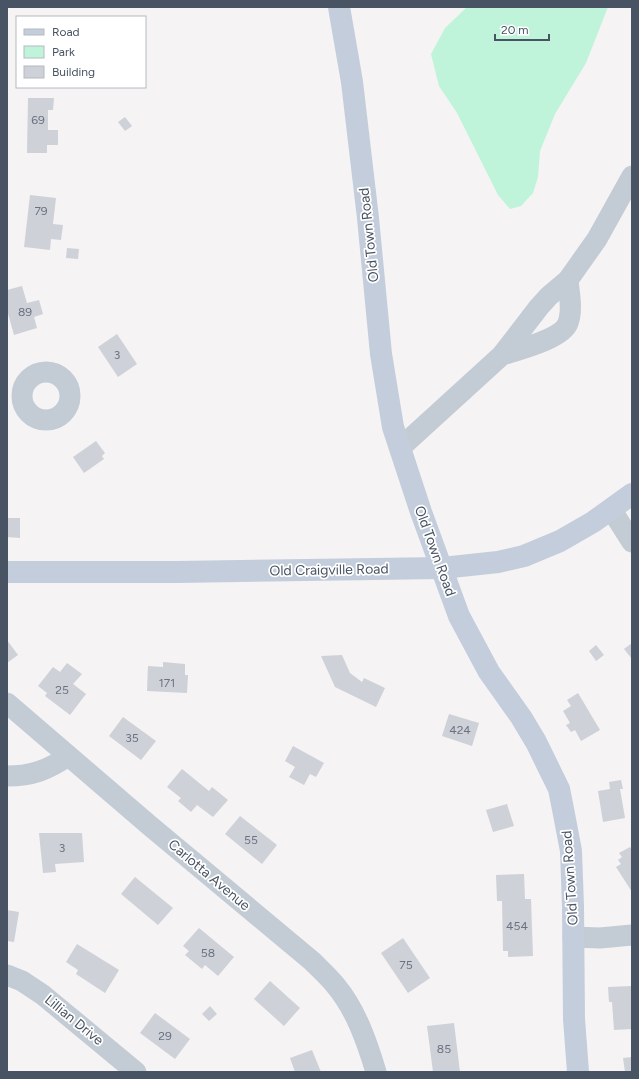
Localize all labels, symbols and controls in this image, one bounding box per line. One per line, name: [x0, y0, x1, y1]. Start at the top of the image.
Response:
legend: [16, 16, 146, 88]
scale bar: [495, 16, 549, 42]
text: 20 m: [501, 23, 529, 37]
text: Road: [52, 25, 80, 39]
text: Park: [52, 45, 75, 59]
text: Building: [52, 65, 95, 79]
house number: 69: [31, 113, 45, 127]
street label: Old Town Road: [356, 187, 382, 283]
house number: 79: [34, 204, 48, 218]
house number: 89: [18, 305, 32, 319]
house number: 3: [114, 348, 120, 362]
street label: Old Town Road: [411, 504, 459, 598]
street label: Old Craigville Road: [269, 560, 389, 580]
house number: 171: [159, 676, 175, 690]
house number: 25: [55, 683, 69, 697]
house number: 424: [449, 723, 471, 737]
house number: 35: [125, 731, 139, 745]
street label: Old Town Road: [558, 830, 582, 926]
house number: 55: [244, 833, 258, 847]
street label: Carlotta Avenue: [165, 836, 254, 914]
house number: 3: [59, 841, 65, 855]
house number: 454: [506, 919, 528, 933]
house number: 58: [201, 946, 215, 960]
house number: 75: [399, 958, 413, 972]
street label: Lillian Drive: [41, 991, 107, 1049]
house number: 29: [158, 1029, 172, 1043]
house number: 85: [437, 1042, 451, 1056]

